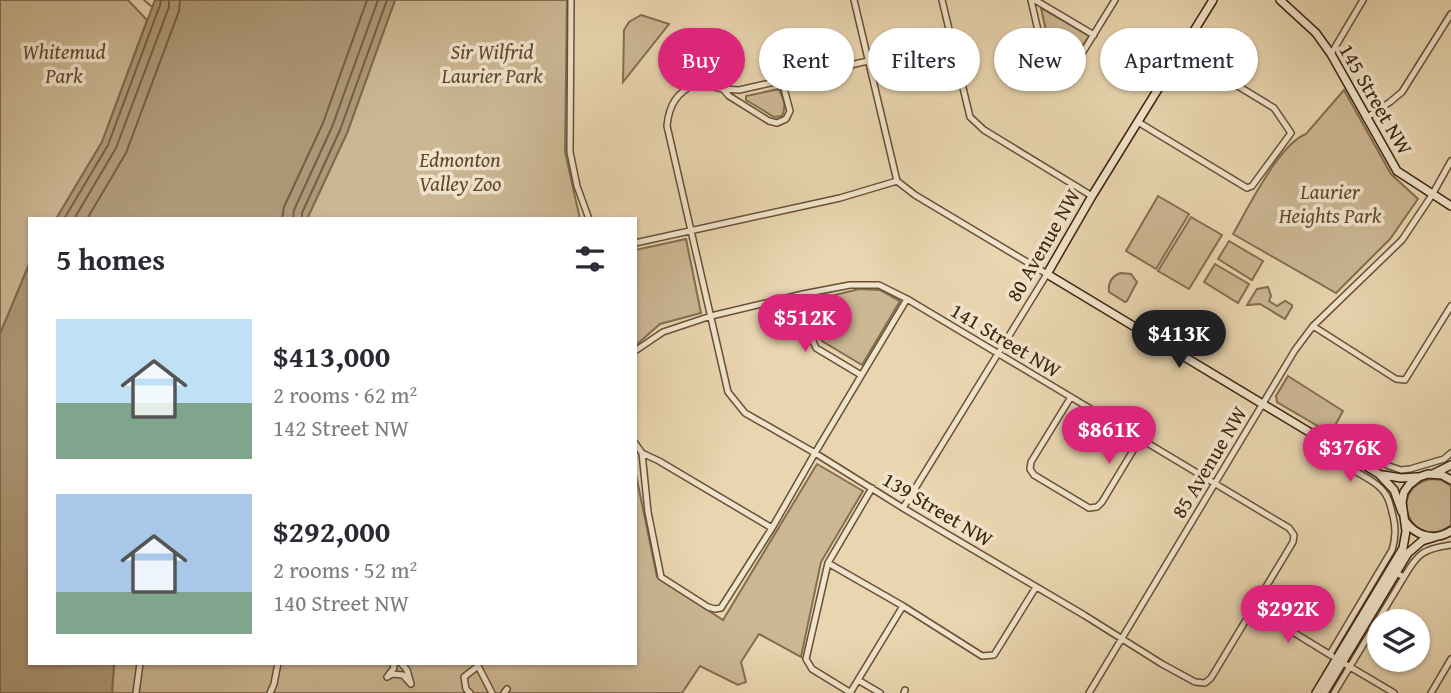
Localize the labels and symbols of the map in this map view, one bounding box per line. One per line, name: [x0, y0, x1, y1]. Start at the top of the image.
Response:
park label: Whitemud Park: [22, 36, 106, 91]
park label: Sir Wilfrid Laurier Park: [440, 36, 543, 91]
street label: 145 Street NW: [1332, 37, 1421, 161]
park label: Edmonton Valley Zoo: [418, 144, 501, 199]
park label: Laurier Heights Park: [1278, 176, 1382, 231]
street label: 80 Avenue NW: [998, 183, 1088, 307]
pin: $512K: [756, 294, 854, 354]
street label: 141 Street NW: [945, 295, 1067, 385]
pin: $413K: [1130, 310, 1228, 370]
street label: 85 Avenue NW: [1163, 400, 1255, 524]
pin: $861K: [1060, 406, 1158, 466]
pin: $376K: [1301, 424, 1399, 484]
street label: 139 Street NW: [877, 464, 999, 554]
pin: $292K: [1239, 586, 1337, 645]

